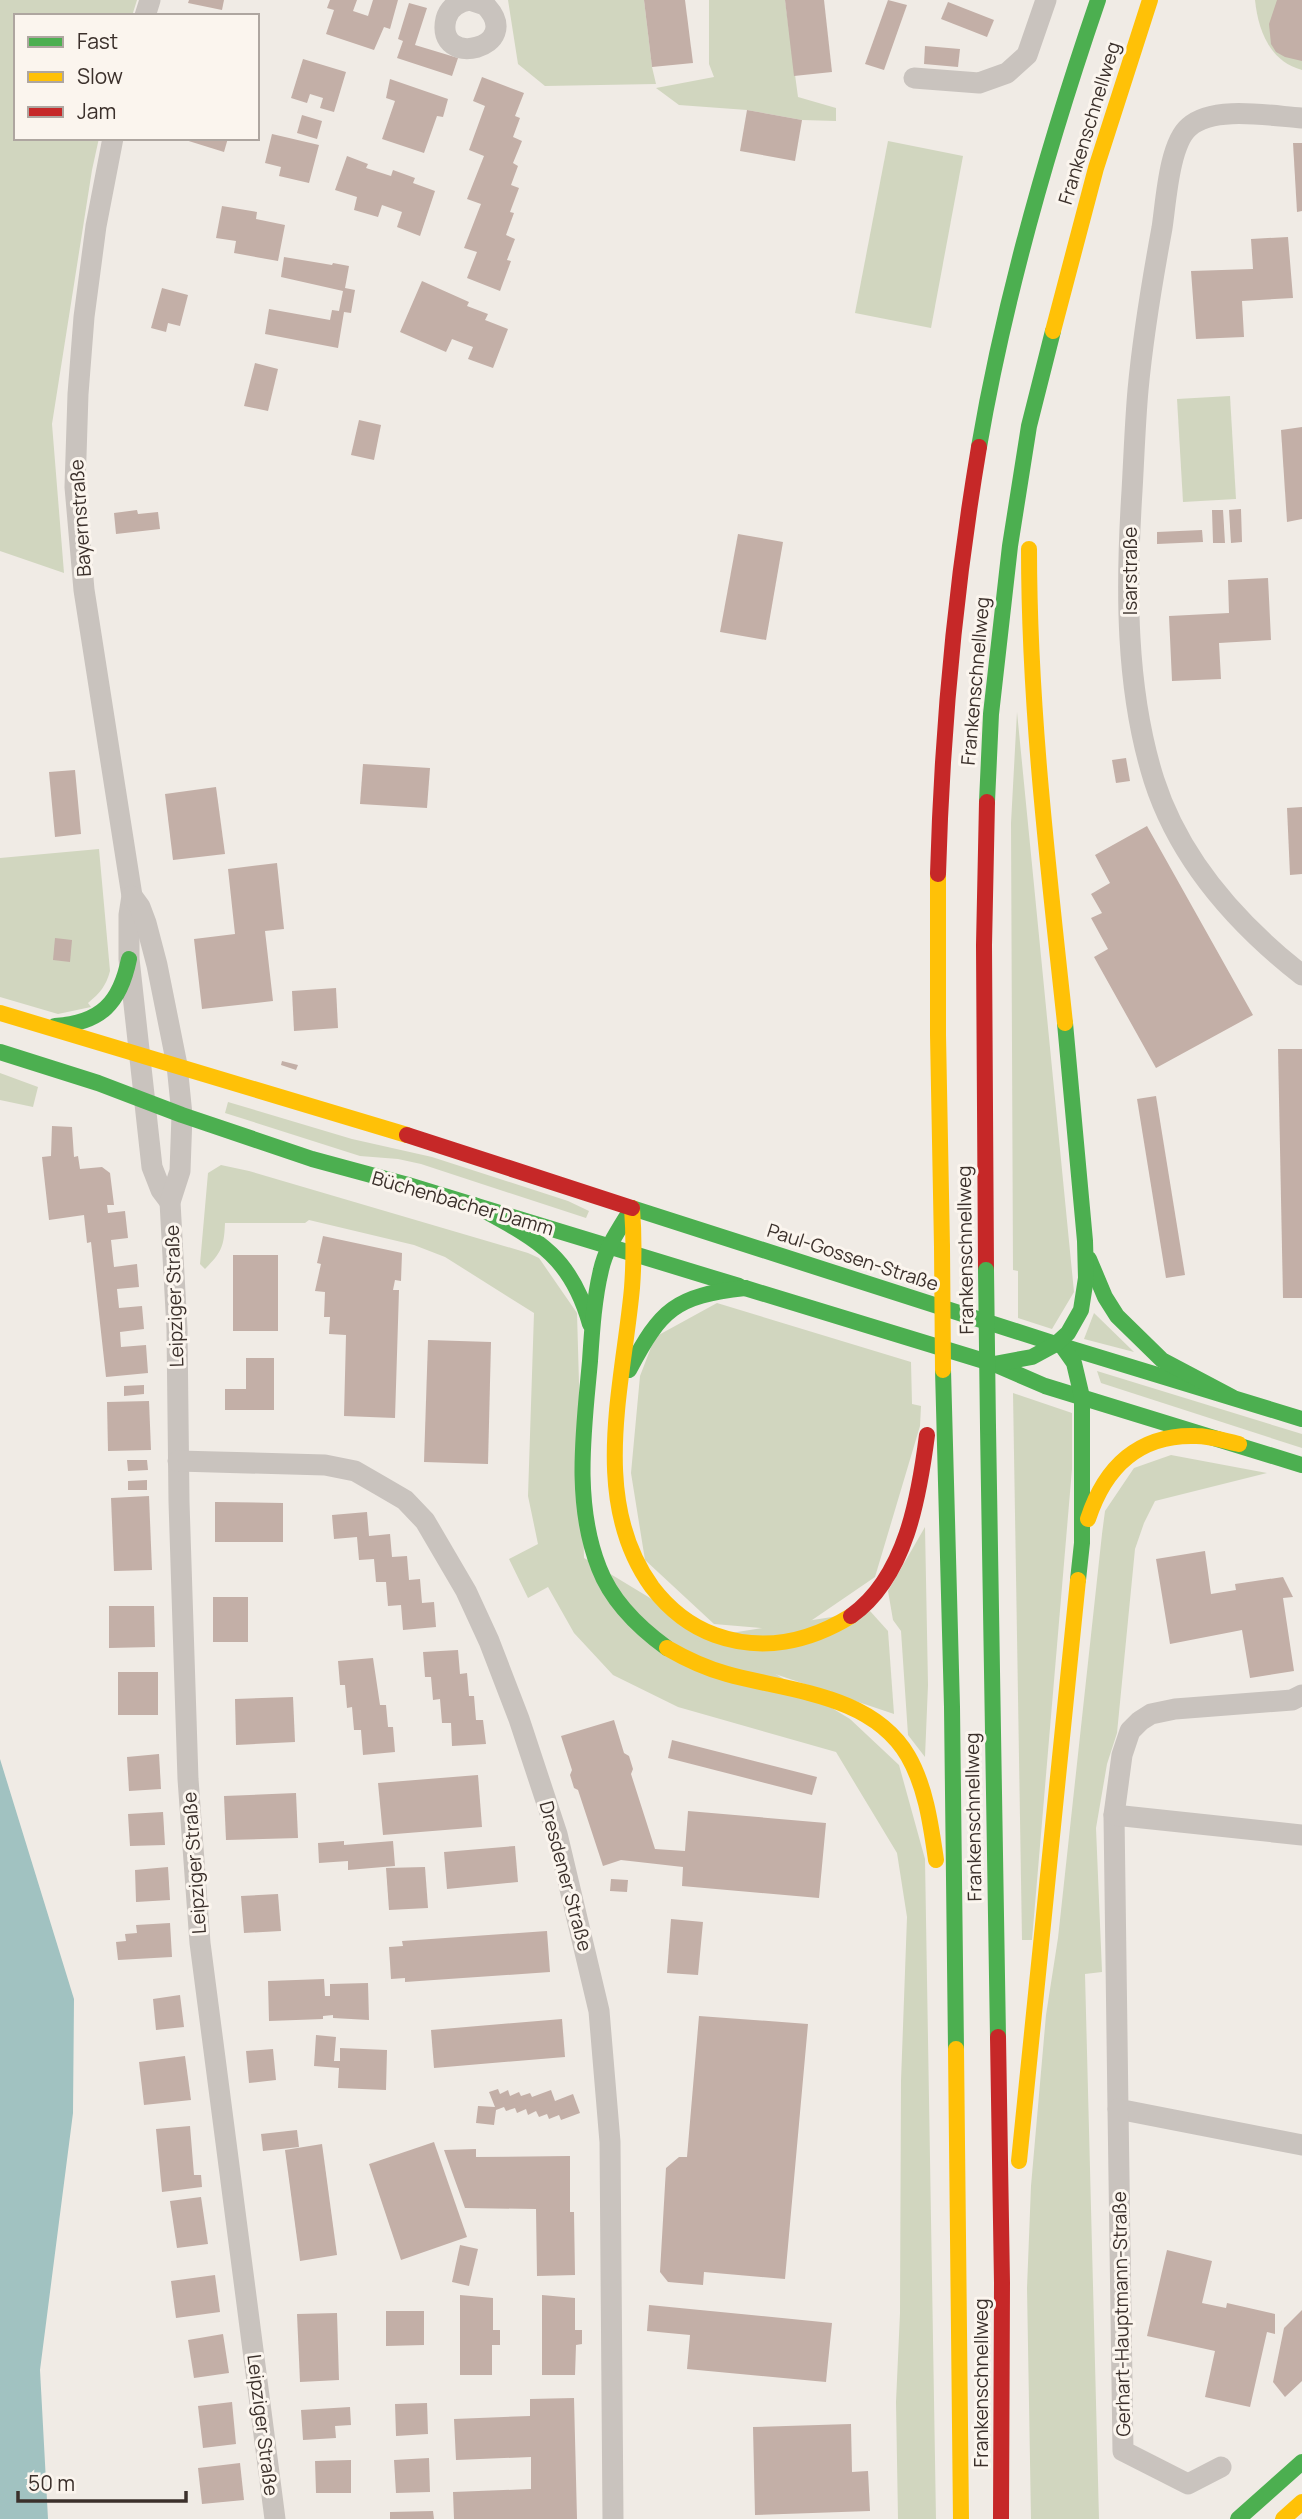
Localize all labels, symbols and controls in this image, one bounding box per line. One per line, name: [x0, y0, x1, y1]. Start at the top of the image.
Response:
legend: [14, 14, 259, 140]
text: Fast: [77, 27, 118, 55]
street label: Frankenschnellweg: [1052, 39, 1126, 207]
text: Slow: [77, 62, 123, 90]
text: Jam: [77, 97, 116, 125]
street label: Bayernstraße: [63, 458, 97, 578]
street label: Isarstraße: [1117, 527, 1143, 615]
street label: Frankenschnellweg: [955, 596, 995, 766]
street label: Büchenbacher Damm: [369, 1165, 557, 1241]
street label: Frankenschnellweg: [951, 1165, 979, 1335]
street label: Paul-Gossen-Straße: [764, 1217, 942, 1297]
street label: Leipziger Straße: [159, 1224, 189, 1368]
street label: Frankenschnellweg: [959, 1732, 987, 1902]
street label: Leipziger Straße: [176, 1791, 212, 1935]
street label: Dresdener Straße: [533, 1798, 599, 1954]
street label: Gerhart-Hauptmann-Straße: [1106, 2191, 1136, 2437]
street label: Frankenschnellweg: [968, 2299, 994, 2467]
street label: Leipziger Straße: [241, 2353, 285, 2497]
scale bar: [18, 2460, 186, 2504]
text: 50 m: [28, 2469, 75, 2497]

